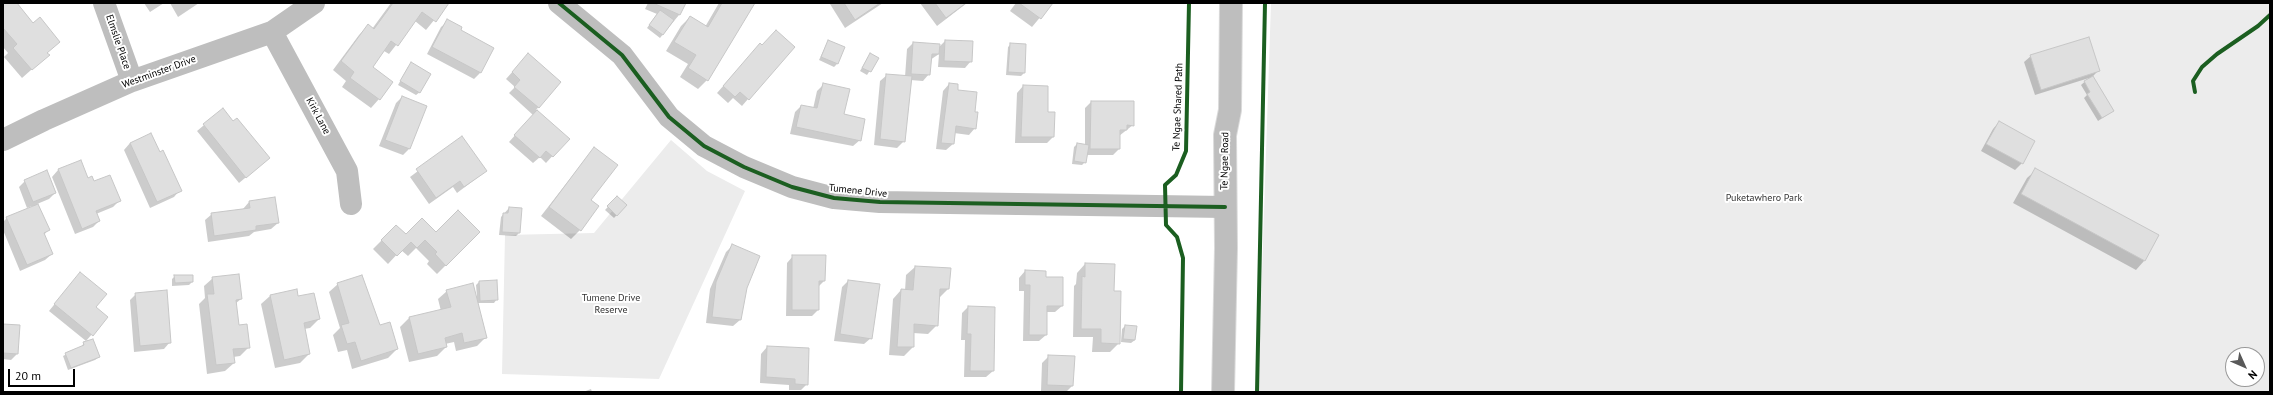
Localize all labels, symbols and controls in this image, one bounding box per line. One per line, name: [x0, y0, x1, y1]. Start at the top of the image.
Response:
street label: Elmslie Place: [103, 13, 133, 71]
street label: Westminster Drive: [120, 53, 198, 91]
street label: Te Ngae Shared Path: [1170, 63, 1186, 151]
street label: Kirk Lane: [303, 95, 333, 137]
street label: Te Ngae Road: [1218, 132, 1232, 190]
street label: Tumene Drive: [828, 182, 888, 200]
park label: Puketawhero Park: [1726, 192, 1802, 204]
park label: Tumene Drive Reserve: [582, 292, 640, 316]
north arrow: [2225, 347, 2265, 387]
scale bar: [10, 361, 77, 387]
text: N: [2245, 367, 2260, 382]
text: 20 m: [15, 368, 41, 383]

